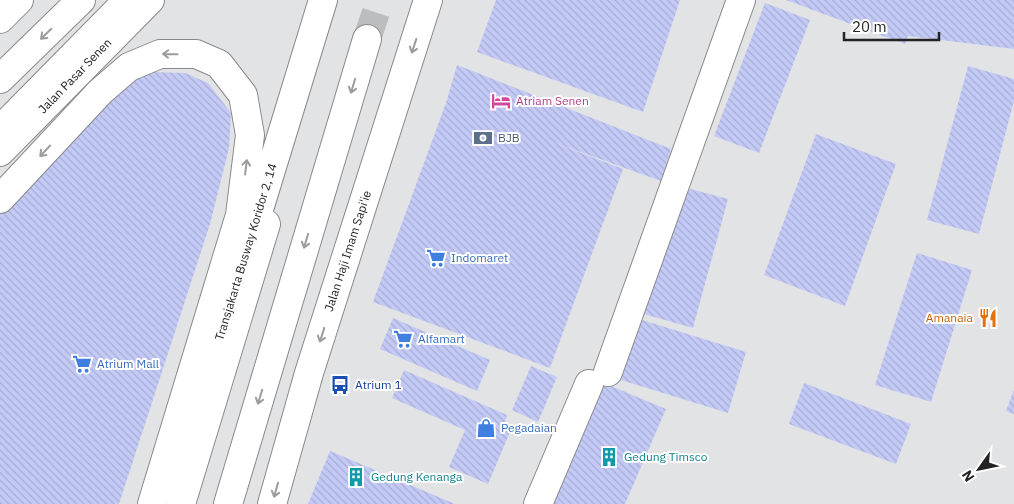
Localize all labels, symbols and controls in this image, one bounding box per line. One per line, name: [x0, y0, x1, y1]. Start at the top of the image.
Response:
scale bar: [844, 10, 939, 42]
text: 20 m: [852, 17, 887, 36]
one-way arrow: [40, 28, 52, 40]
street label: Jalan Pasar Senen: [35, 35, 114, 116]
one-way arrow: [408, 38, 418, 54]
one-way arrow: [162, 49, 178, 59]
one-way arrow: [348, 77, 357, 93]
hotel icon: Atriam Senen: [490, 90, 512, 112]
place label: Atriam Senen: [516, 93, 589, 108]
bank icon: BJB: [472, 127, 494, 149]
place label: BJB: [498, 130, 520, 145]
one-way arrow: [39, 144, 51, 157]
one-way arrow: [241, 159, 251, 175]
street label: Transjakarta Busway Koridor 2, 14: [211, 161, 280, 342]
street label: Jalan Haji Imam Sapi'ie: [321, 188, 374, 313]
one-way arrow: [301, 233, 311, 249]
supermarket icon: Indomaret: [425, 247, 447, 269]
place label: Indomaret: [451, 250, 508, 265]
restaurant icon: Amanaia: [977, 307, 999, 329]
place label: Amanaia: [926, 310, 974, 325]
one-way arrow: [316, 326, 326, 342]
supermarket icon: Alfamart: [392, 328, 414, 350]
place label: Alfamart: [418, 331, 465, 346]
supermarket icon: Atrium Mall: [71, 353, 93, 375]
place label: Atrium Mall: [97, 356, 159, 371]
bus stop icon: Atrium 1: [329, 374, 351, 396]
place label: Atrium 1: [355, 377, 402, 392]
one-way arrow: [254, 389, 264, 405]
shop icon: Pegadaian: [475, 417, 497, 439]
place label: Pegadaian: [501, 420, 557, 435]
north arrow: [954, 444, 1004, 494]
building icon: Gedung Timsco: [598, 446, 620, 468]
place label: Gedung Timsco: [624, 449, 708, 464]
building icon: Gedung Kenanga: [345, 466, 367, 488]
text: N: [958, 467, 978, 485]
place label: Gedung Kenanga: [371, 469, 463, 484]
one-way arrow: [270, 482, 280, 498]

